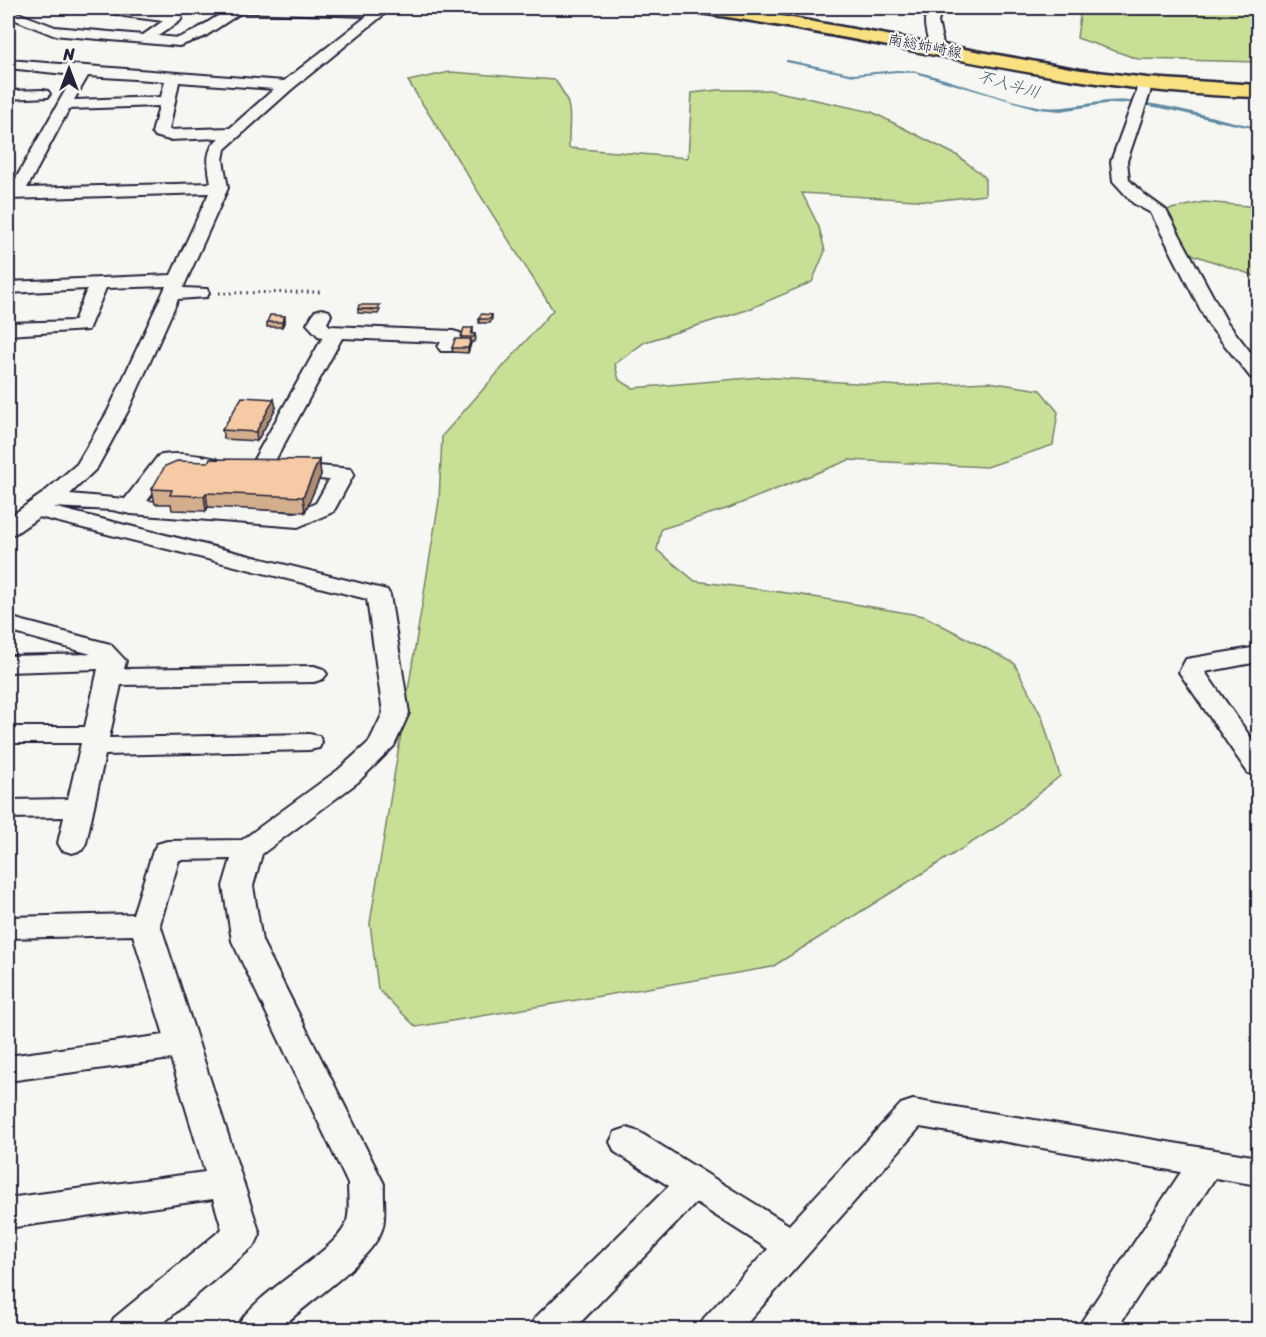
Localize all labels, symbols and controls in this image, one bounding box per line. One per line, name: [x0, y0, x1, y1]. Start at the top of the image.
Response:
street label: 南総姉崎線: [886, 26, 964, 66]
north arrow: [39, 39, 99, 99]
text: N: [62, 40, 75, 69]
water label: 不入斗川: [974, 61, 1044, 107]

